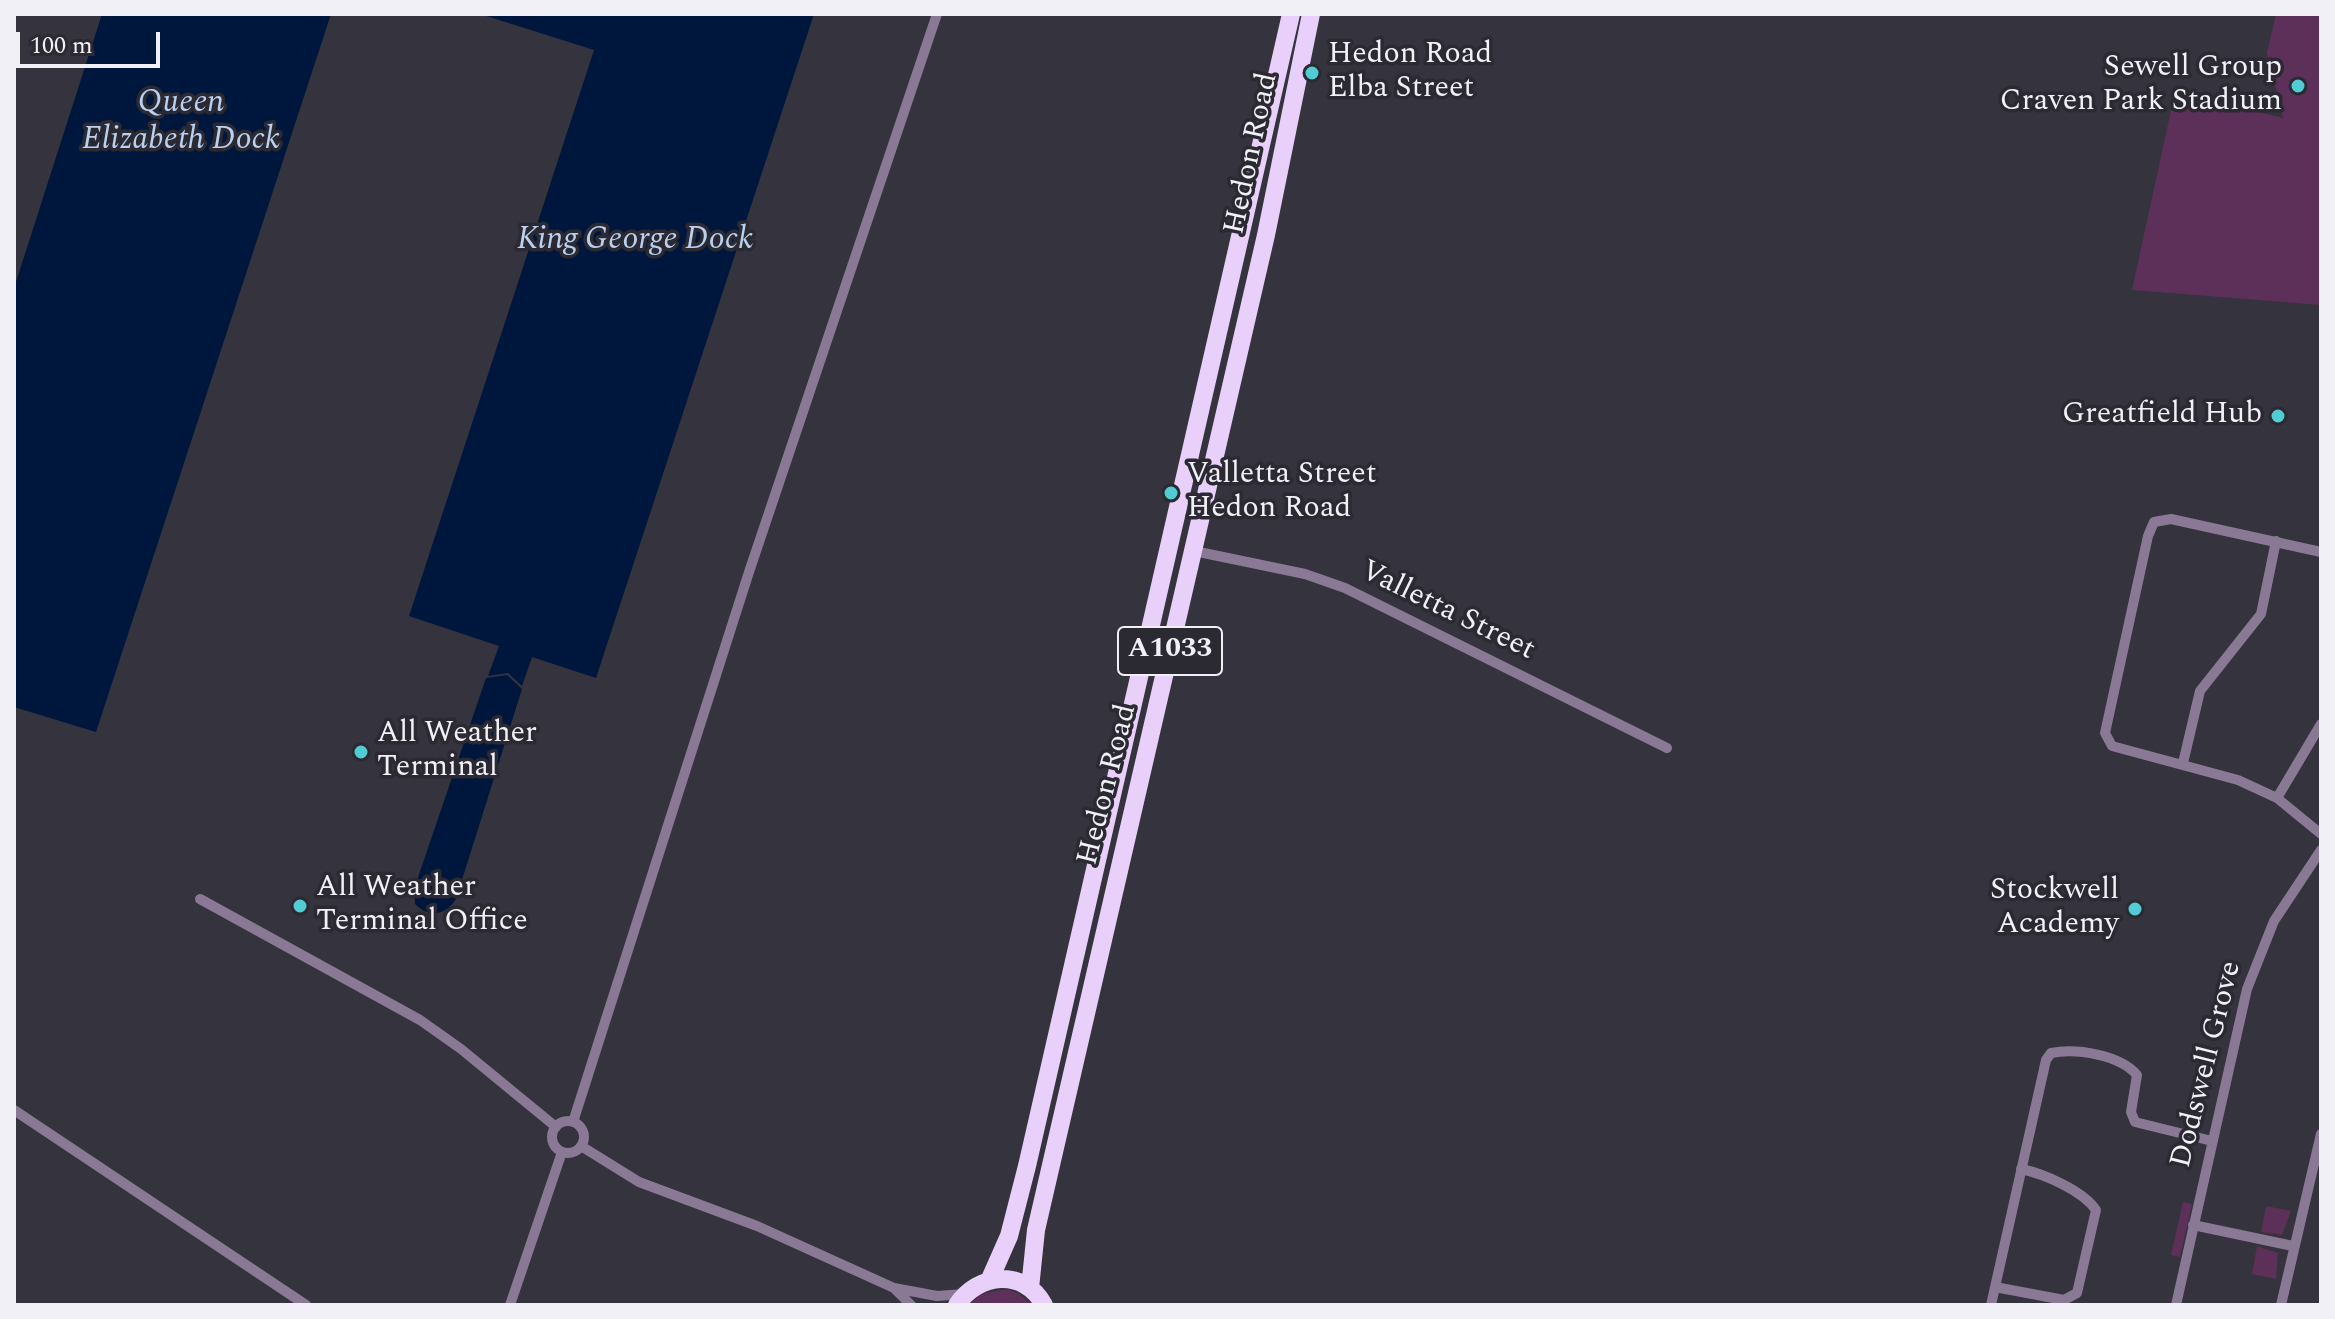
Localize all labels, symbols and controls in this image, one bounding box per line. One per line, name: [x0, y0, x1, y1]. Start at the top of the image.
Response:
scale bar: [20, 16, 164, 66]
text: 100 m: [30, 28, 93, 64]
place label: Hedon Road Elba Street: [1328, 38, 1492, 108]
place label: Sewell Group Craven Park Stadium: [2000, 51, 2282, 122]
marker: Hedon Road Elba Street: [1303, 64, 1321, 82]
street label: Hedon Road: [1218, 70, 1288, 238]
marker: Sewell Group Craven Park Stadium: [2289, 77, 2307, 95]
water label: Queen Elizabeth Dock: [82, 86, 280, 161]
water label: King George Dock: [517, 223, 753, 261]
place label: Greatfield Hub: [2062, 398, 2262, 434]
marker: Greatfield Hub: [2269, 407, 2287, 425]
place label: Valletta Street Hedon Road: [1187, 458, 1377, 528]
marker: Valletta Street Hedon Road: [1162, 484, 1180, 502]
street label: Valletta Street: [1354, 554, 1540, 670]
road number: A1033: [1118, 627, 1222, 675]
street label: Hedon Road: [1072, 701, 1146, 869]
place label: All Weather Terminal: [377, 717, 537, 788]
marker: All Weather Terminal: [352, 743, 370, 761]
place label: All Weather Terminal Office: [316, 871, 528, 942]
place label: Stockwell Academy: [1990, 874, 2119, 944]
marker: All Weather Terminal Office: [291, 897, 309, 915]
marker: Stockwell Academy: [2126, 900, 2144, 918]
street label: Dodswell Grove: [2165, 958, 2251, 1172]

